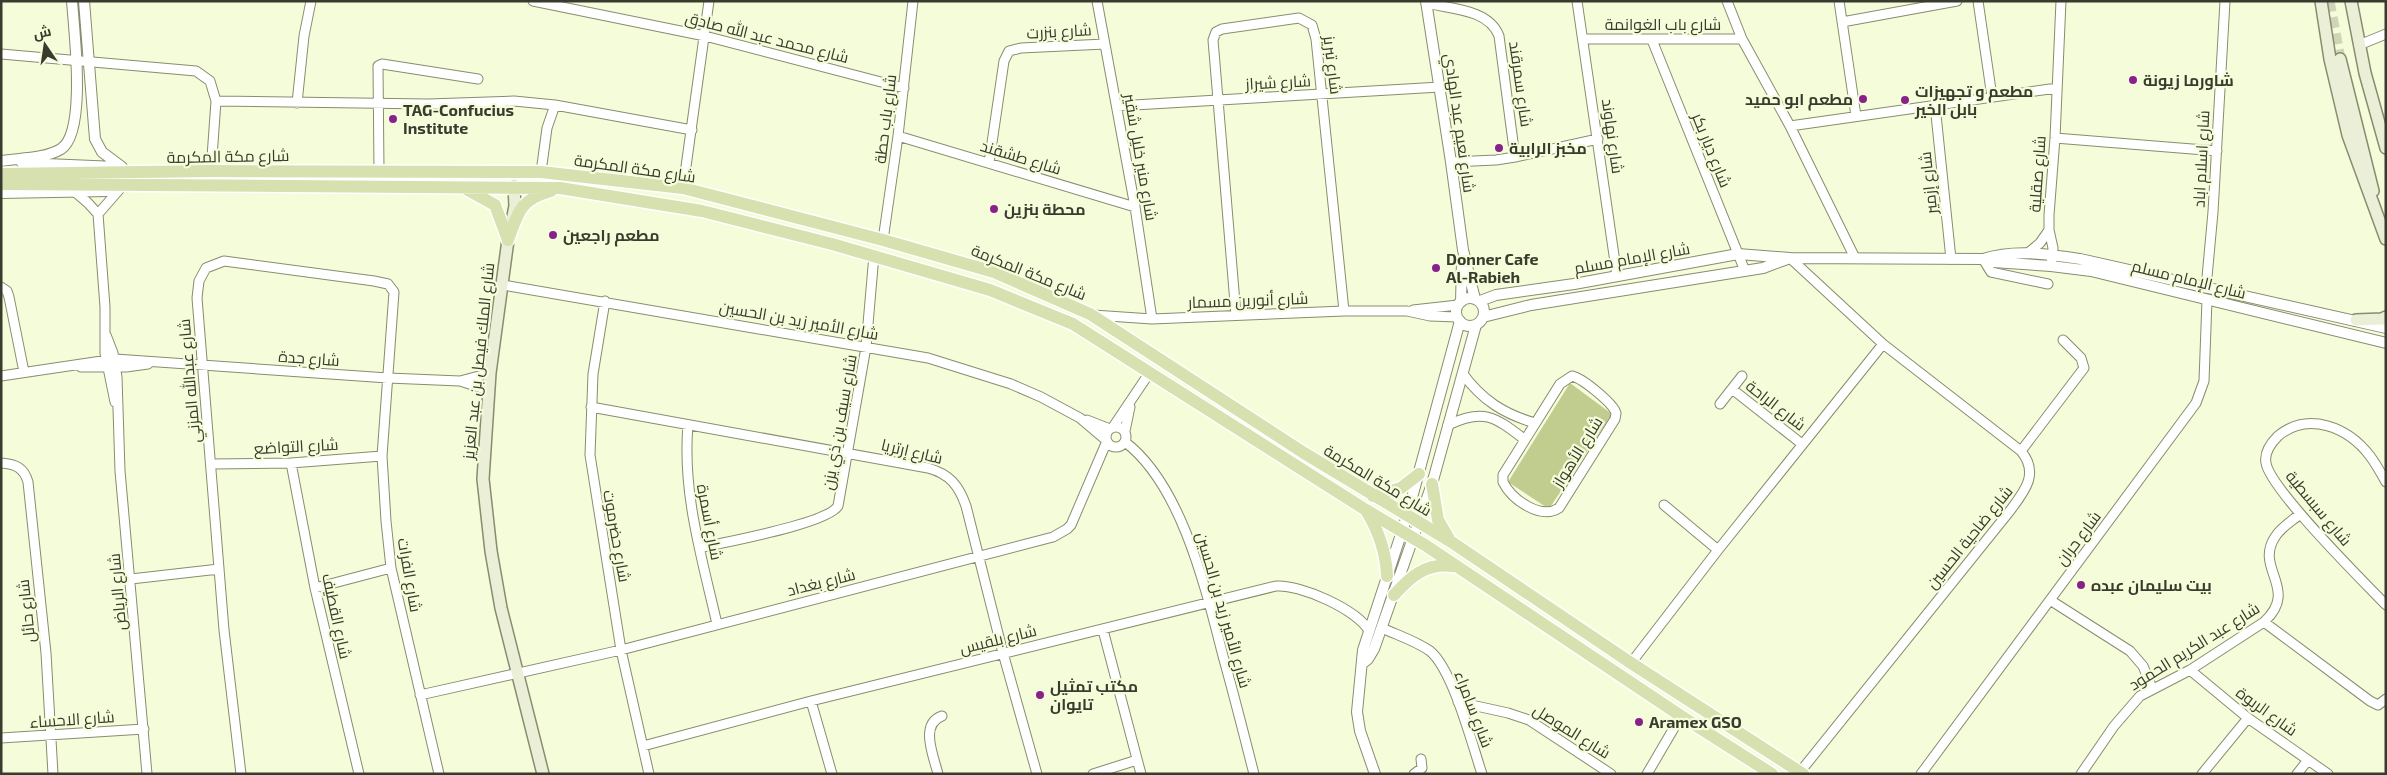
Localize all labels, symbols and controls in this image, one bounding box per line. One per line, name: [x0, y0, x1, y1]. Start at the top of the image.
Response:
street label: شارع محمد عبد الله صادق: [683, 7, 851, 69]
street label: شارع باب الغوانمة: [1605, 14, 1721, 36]
street label: شارع بنزرت: [1026, 19, 1092, 45]
north arrow: [20, 20, 70, 70]
text: ش: [31, 22, 53, 43]
street label: شارع تبريز: [1317, 34, 1347, 96]
street label: شارع سمرقند: [1503, 40, 1537, 128]
street label: شارع نعيم عبد الهادي: [1436, 52, 1480, 194]
street label: شارع شيراز: [1244, 70, 1311, 96]
place label: شاورما زيونة: [2143, 70, 2234, 90]
street label: شارع باب حطة: [870, 73, 902, 165]
marker: شاورما زيونة: [2127, 74, 2139, 86]
place label: مطعم و تجهيزات بابل الخير: [1914, 81, 2033, 119]
place label: مطعم ابو حميد: [1745, 89, 1853, 111]
street label: شارع منير خليل شقير: [1118, 91, 1162, 223]
marker: مطعم ابو حميد: [1857, 93, 1869, 105]
marker: مطعم و تجهيزات بابل الخير: [1899, 94, 1911, 106]
street label: شارع نهاوند: [1596, 97, 1628, 175]
place label: TAG-Confucius Institute: [403, 100, 514, 137]
street label: شارع ديار بكر: [1686, 109, 1736, 191]
street label: شارع اسلام اباد: [2188, 110, 2216, 208]
marker: TAG-Confucius Institute: [387, 113, 399, 125]
street label: شارع طشقند: [977, 135, 1064, 181]
street label: شارع صقلية: [2024, 135, 2052, 213]
place label: مخبز الرابية: [1509, 138, 1587, 158]
marker: مخبز الرابية: [1493, 142, 1505, 154]
street label: شارع مكة المكرمة: [167, 145, 289, 169]
street label: شارع مكة المكرمة: [573, 150, 697, 188]
street label: شارع إزمير: [1915, 150, 1943, 216]
place label: محطة بنزين: [1004, 199, 1086, 219]
marker: محطة بنزين: [988, 203, 1000, 215]
place label: مطعم راجعين: [563, 225, 659, 247]
marker: مطعم راجعين: [547, 229, 559, 241]
street label: شارع الإمام مسلم: [1573, 238, 1692, 280]
street label: شارع مكة المكرمة: [968, 240, 1090, 306]
place label: Donner Cafe Al-Rabieh: [1446, 249, 1539, 286]
street label: شارع الإمام مسلم: [2129, 255, 2248, 305]
street label: شارع الملك فيصل بن عبد العزيز: [458, 262, 500, 462]
marker: Donner Cafe Al-Rabieh: [1430, 262, 1442, 274]
street label: شارع أنورين مسمار: [1186, 288, 1309, 314]
street label: شارع الأمير زيد بن الحسين: [717, 296, 880, 346]
street label: شارع عبدالله المزني: [174, 318, 208, 444]
street label: شارع جدة: [278, 346, 340, 372]
street label: شارع سيف بن ذي يزن: [817, 353, 865, 492]
street label: شارع الراحة: [1741, 375, 1810, 436]
street label: شارع الأهواز: [1547, 413, 1608, 493]
street label: شارع التواضع: [253, 434, 339, 460]
street label: شارع إرتريا: [879, 434, 945, 470]
street label: شارع مكة المكرمة: [1319, 440, 1436, 522]
street label: شارع سبسطية: [2280, 466, 2356, 551]
street label: شارع ضاحية الحسين: [1921, 481, 2018, 594]
street label: شارع أسمرة: [691, 482, 727, 562]
street label: شارع حضرموت: [597, 488, 635, 584]
street label: شارع حران: [2051, 507, 2107, 570]
street label: شارع الأمير زيد بن الحسين: [1190, 530, 1256, 691]
street label: شارع الفرات: [392, 536, 426, 614]
street label: شارع الرياض: [104, 552, 132, 631]
street label: شارع بغداد: [785, 564, 858, 602]
street label: شارع القطيف: [316, 571, 356, 661]
place label: بيت سليمان عبده: [2091, 575, 2212, 595]
street label: شارع حائل: [13, 578, 41, 644]
marker: بيت سليمان عبده: [2075, 579, 2087, 591]
street label: شارع عبد الكريم الحمود: [2125, 598, 2264, 696]
street label: شارع بلقيس: [957, 620, 1039, 660]
street label: شارع سامراء: [1448, 668, 1498, 751]
place label: مكتب تمثيل تايوان: [1050, 676, 1138, 714]
street label: شارع الربوة: [2231, 682, 2302, 742]
marker: مكتب تمثيل تايوان: [1034, 689, 1046, 701]
street label: شارع الموصل: [1528, 699, 1614, 764]
street label: شارع الاحساء: [29, 706, 115, 734]
place label: Aramex GSO: [1649, 712, 1742, 731]
marker: Aramex GSO: [1633, 716, 1645, 728]

